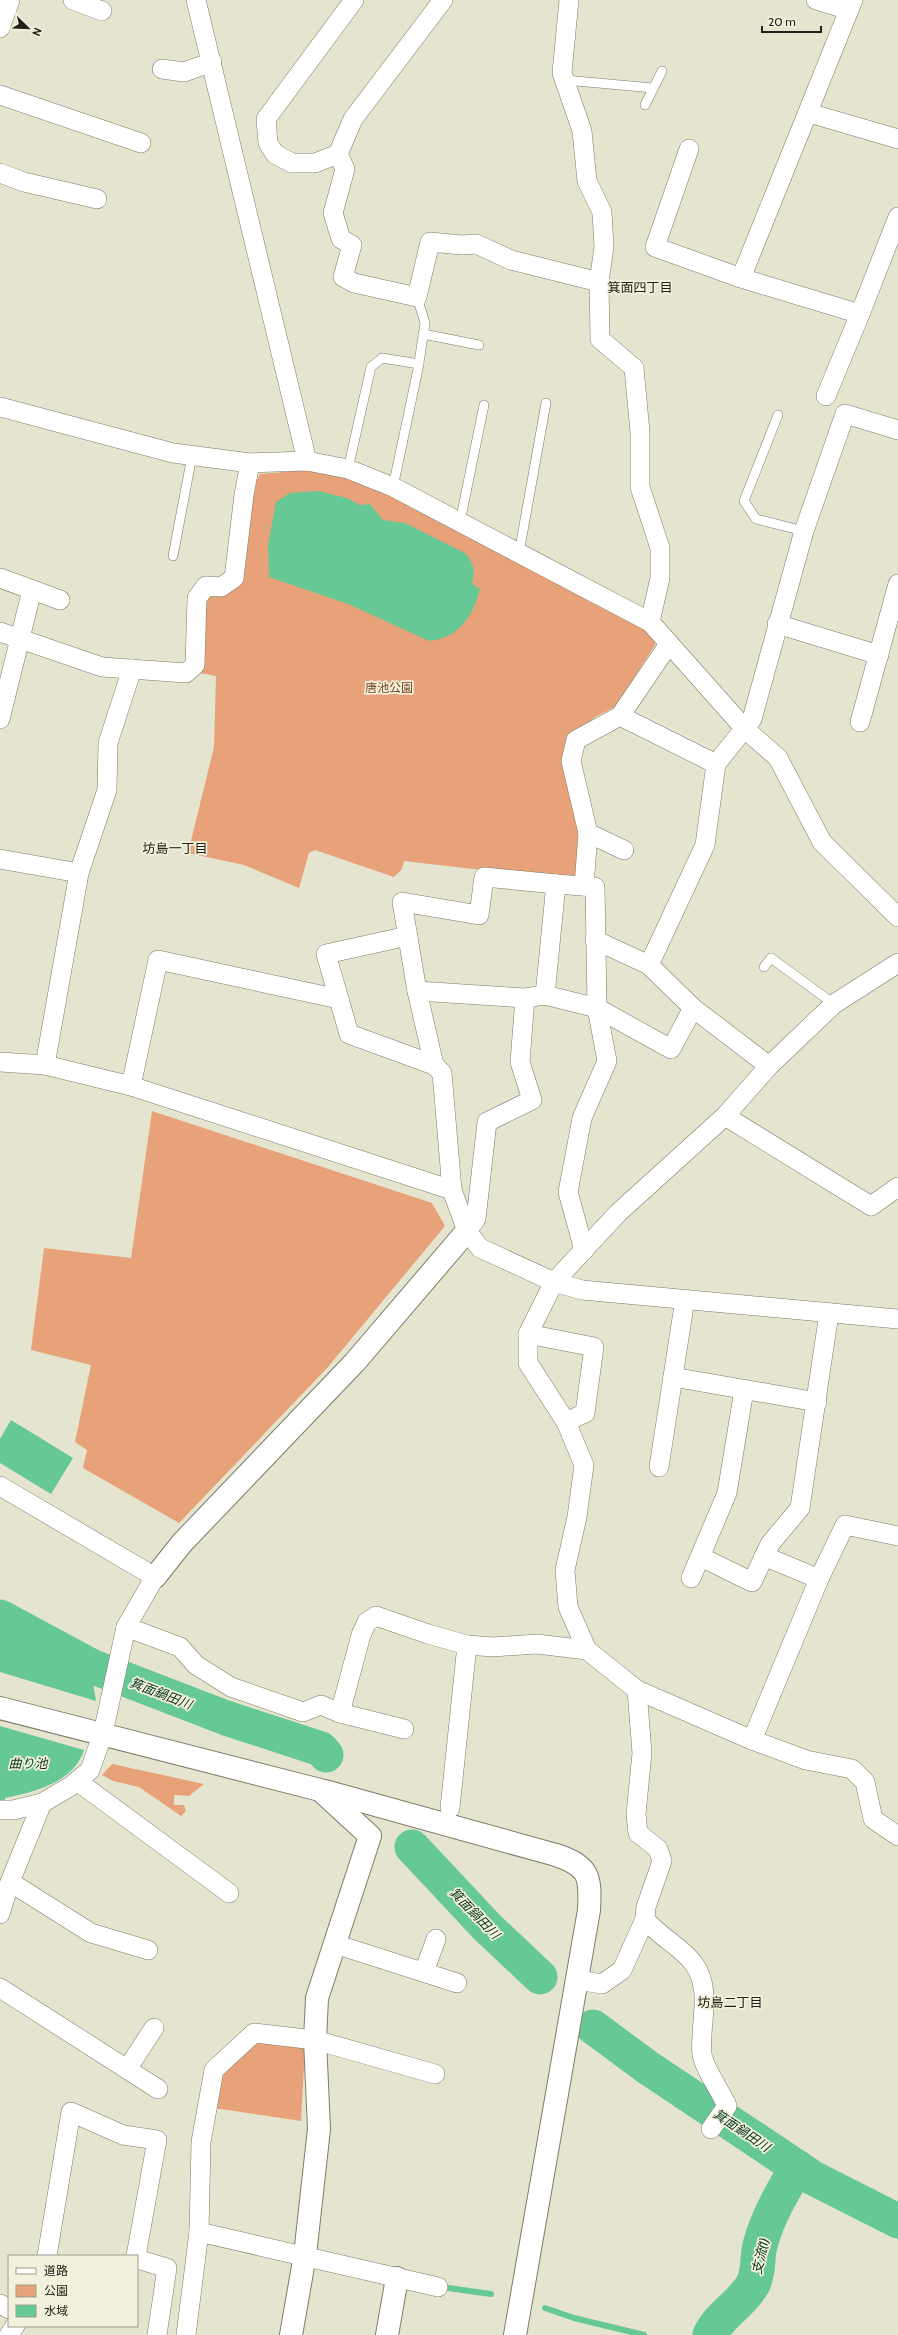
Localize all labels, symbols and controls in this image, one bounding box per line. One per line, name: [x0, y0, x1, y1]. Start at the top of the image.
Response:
north arrow: [8, 8, 48, 48]
scale bar: [762, 8, 821, 34]
text: 20 m: [768, 14, 796, 29]
text: N: [29, 26, 45, 38]
district label: 箕面四丁目: [607, 279, 673, 295]
park label: 唐池公園: [365, 680, 413, 695]
district label: 坊島一丁目: [142, 840, 208, 856]
water label: 箕面鍋田川: [128, 1674, 196, 1713]
water label: 曲り池: [8, 1755, 49, 1771]
water label: 箕面鍋田川: [447, 1884, 505, 1943]
district label: 坊島二丁目: [697, 1994, 763, 2010]
water label: 箕面鍋田川: [711, 2105, 775, 2156]
water label: 支流(1): [748, 2236, 772, 2276]
legend: [8, 2255, 138, 2327]
text: 道路: [44, 2263, 68, 2278]
text: 公園: [44, 2283, 68, 2298]
text: 水域: [44, 2303, 68, 2318]

